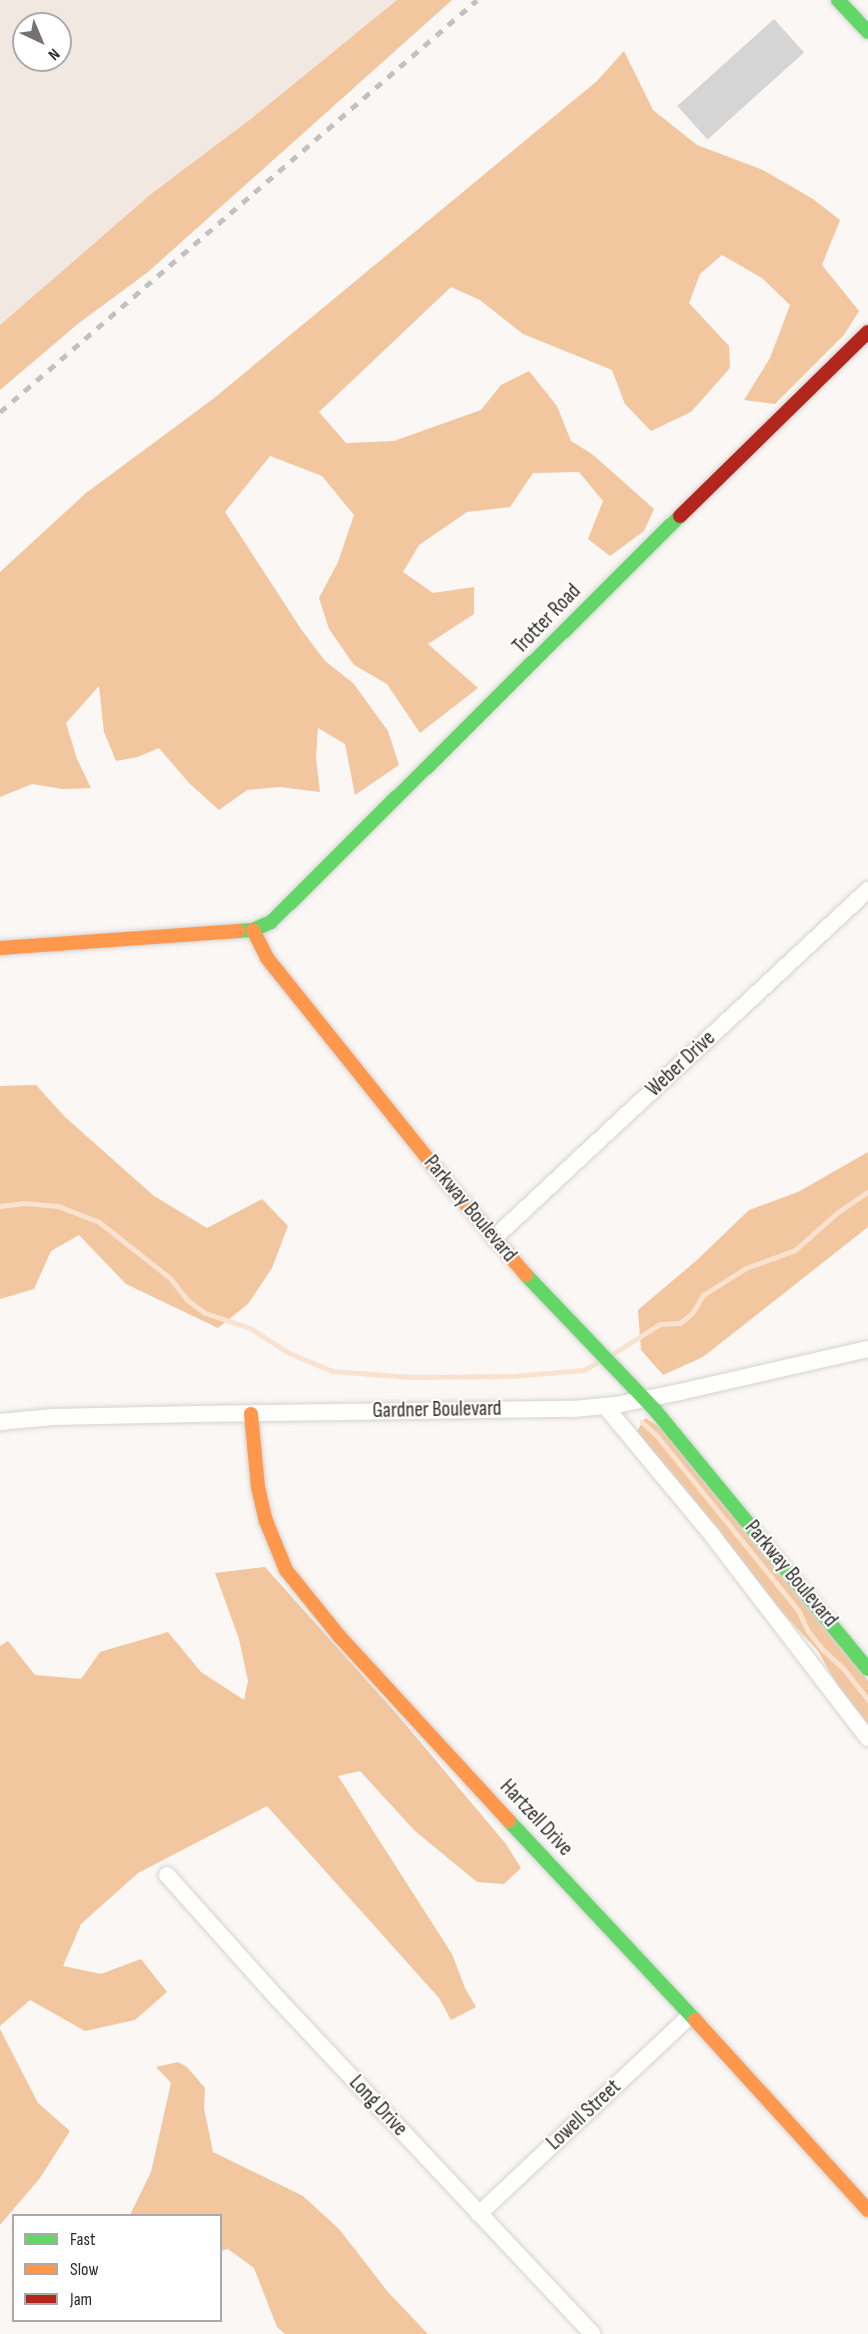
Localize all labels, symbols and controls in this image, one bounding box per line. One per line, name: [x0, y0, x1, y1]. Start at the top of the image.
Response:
north arrow: [12, 12, 72, 72]
text: N: [44, 44, 63, 64]
street label: Trotter Road: [508, 579, 586, 659]
street label: Weber Drive: [641, 1026, 721, 1102]
street label: Parkway Boulevard: [418, 1151, 522, 1267]
street label: Gardner Boulevard: [372, 1396, 502, 1424]
street label: Parkway Boulevard: [739, 1516, 843, 1632]
street label: Hartzell Drive: [494, 1775, 578, 1861]
street label: Long Drive: [344, 2070, 412, 2142]
street label: Lowell Street: [542, 2074, 626, 2156]
legend: [12, 2214, 222, 2322]
text: Fast: [70, 2229, 95, 2250]
text: Slow: [70, 2259, 99, 2280]
text: Jam: [70, 2289, 92, 2310]

